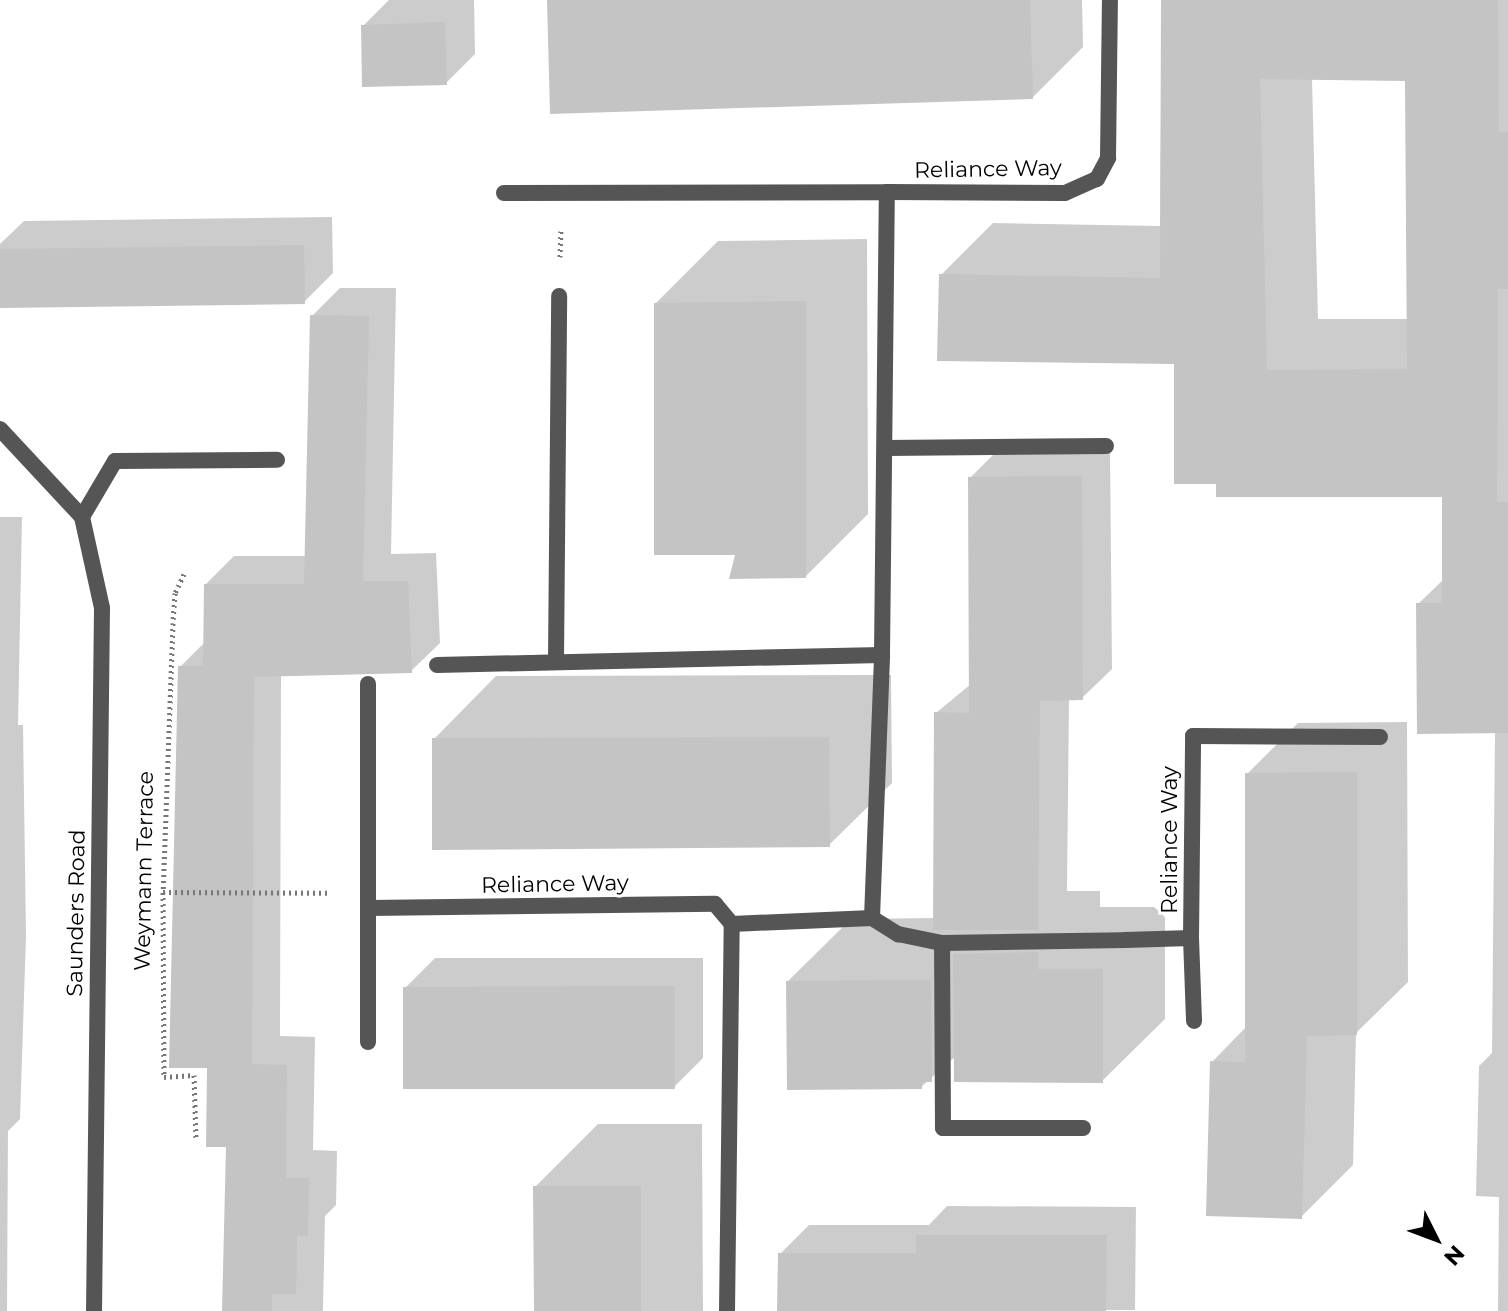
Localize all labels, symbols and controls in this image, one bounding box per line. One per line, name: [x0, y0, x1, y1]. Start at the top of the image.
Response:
street label: Reliance Way: [914, 155, 1062, 183]
street label: Reliance Way: [1157, 766, 1183, 914]
street label: Weymann Terrace: [129, 771, 159, 971]
street label: Saunders Road: [61, 829, 91, 997]
street label: Reliance Way: [481, 870, 629, 898]
north arrow: [1396, 1199, 1476, 1279]
text: N: [1438, 1240, 1470, 1271]

